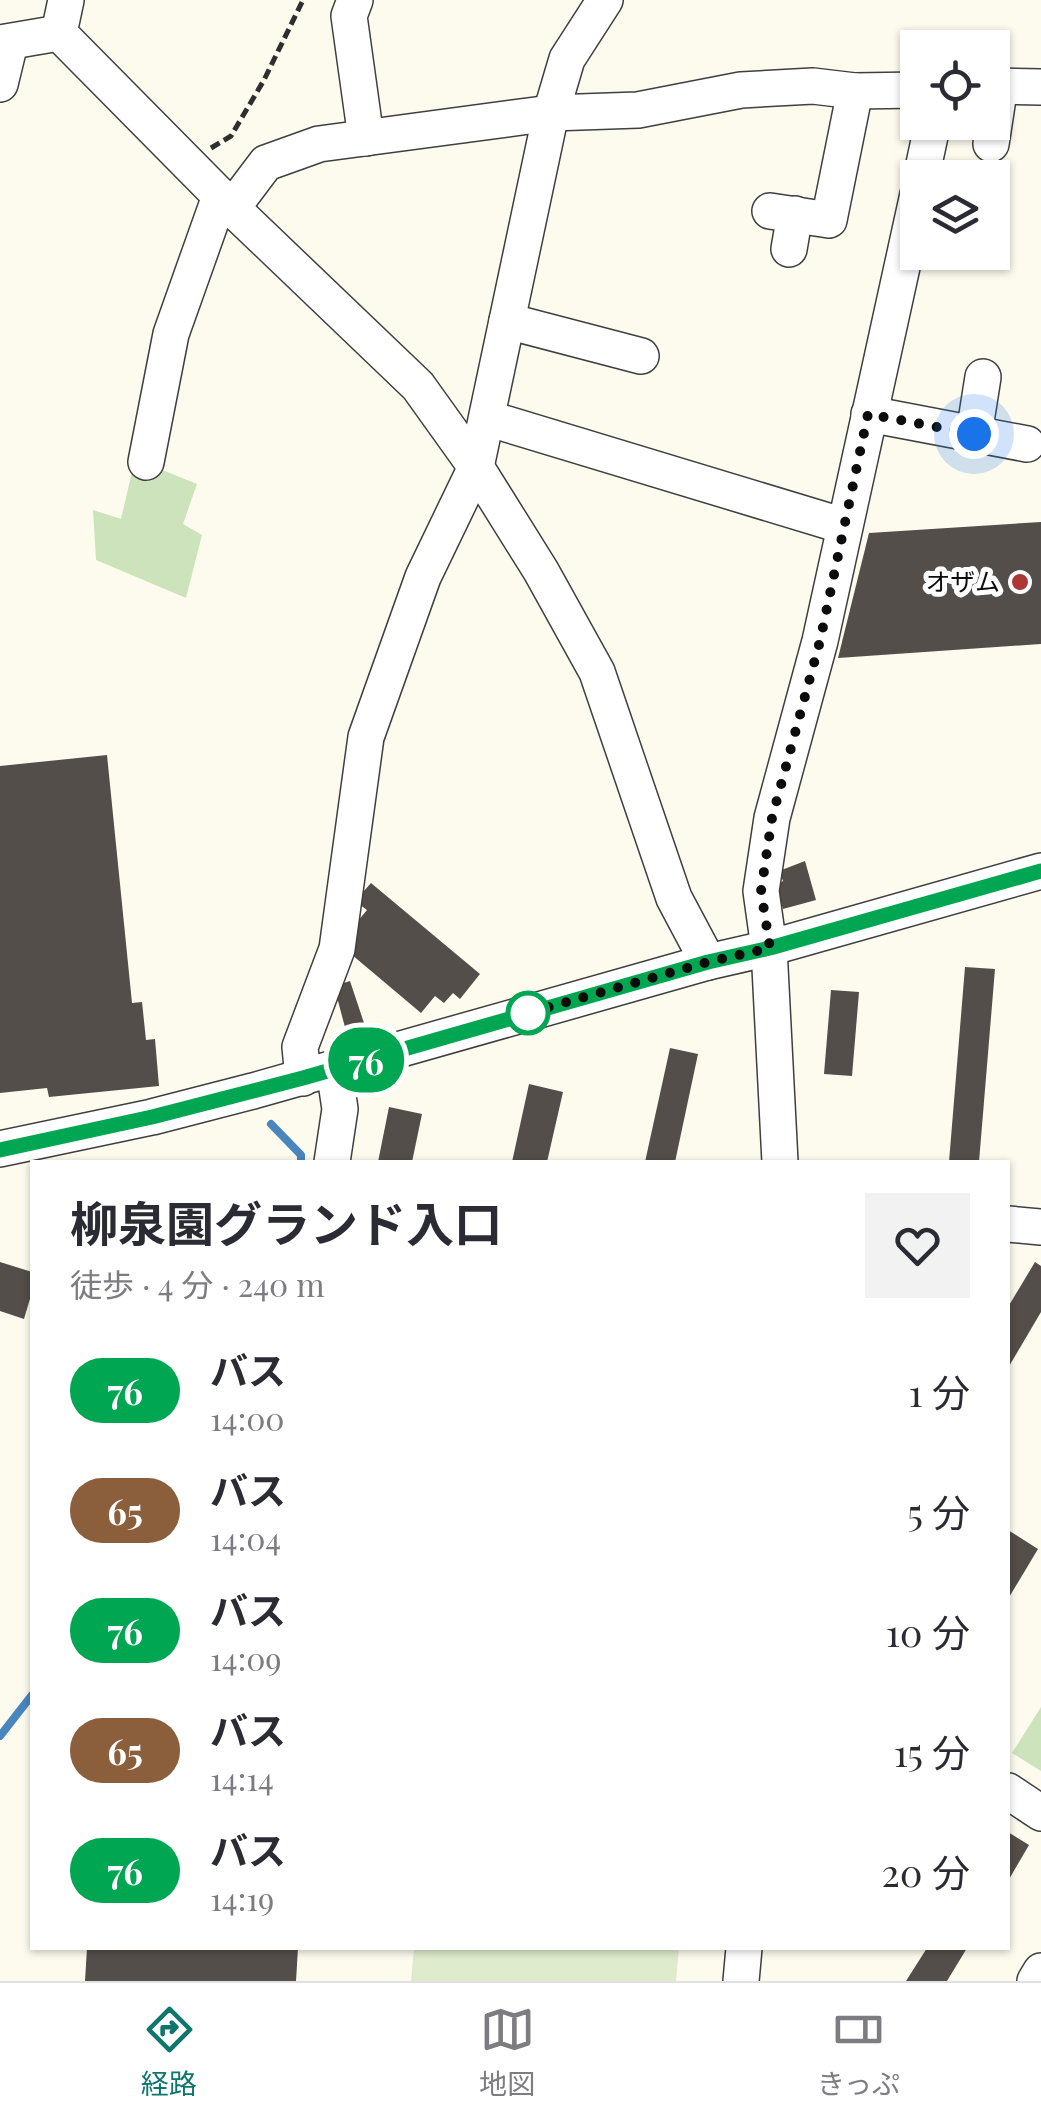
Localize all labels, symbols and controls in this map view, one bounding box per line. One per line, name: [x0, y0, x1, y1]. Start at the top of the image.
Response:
map controls: [900, 30, 1010, 270]
button: locate: [900, 30, 1010, 140]
button: layers: [900, 160, 1010, 270]
your location: [949, 409, 999, 459]
place label: オザム: [925, 564, 1000, 597]
marker: オザム: [1009, 571, 1031, 593]
unlabelled marker: [507, 992, 549, 1034]
line badge: 76: [321, 1028, 411, 1092]
text: 76: [348, 1037, 384, 1084]
text: 柳泉園グランド入口: [70, 1190, 502, 1254]
button: heart: [865, 1193, 970, 1298]
text: 徒歩 · 4 分 · 240 m: [70, 1262, 325, 1305]
text: バス: [210, 1344, 286, 1395]
text: 1 分: [908, 1366, 970, 1417]
text: 76: [107, 1367, 143, 1414]
text: 14:00: [210, 1396, 285, 1439]
text: バス: [210, 1464, 286, 1515]
text: 5 分: [907, 1486, 970, 1537]
text: 65: [107, 1487, 143, 1534]
text: 14:04: [210, 1516, 281, 1559]
text: バス: [210, 1584, 286, 1635]
text: 10 分: [886, 1606, 970, 1657]
text: 76: [107, 1607, 143, 1654]
text: 14:09: [210, 1636, 282, 1679]
text: バス: [210, 1704, 286, 1755]
text: 15 分: [894, 1726, 970, 1777]
text: 65: [107, 1727, 143, 1774]
text: 14:14: [210, 1756, 274, 1799]
text: バス: [210, 1824, 286, 1875]
text: 20 分: [882, 1846, 970, 1897]
text: 76: [107, 1847, 143, 1894]
text: 14:19: [210, 1876, 274, 1919]
tab: 経路: [141, 2002, 197, 2102]
tab: 地図: [479, 2002, 535, 2102]
tab: きっぷ: [817, 2002, 900, 2102]

